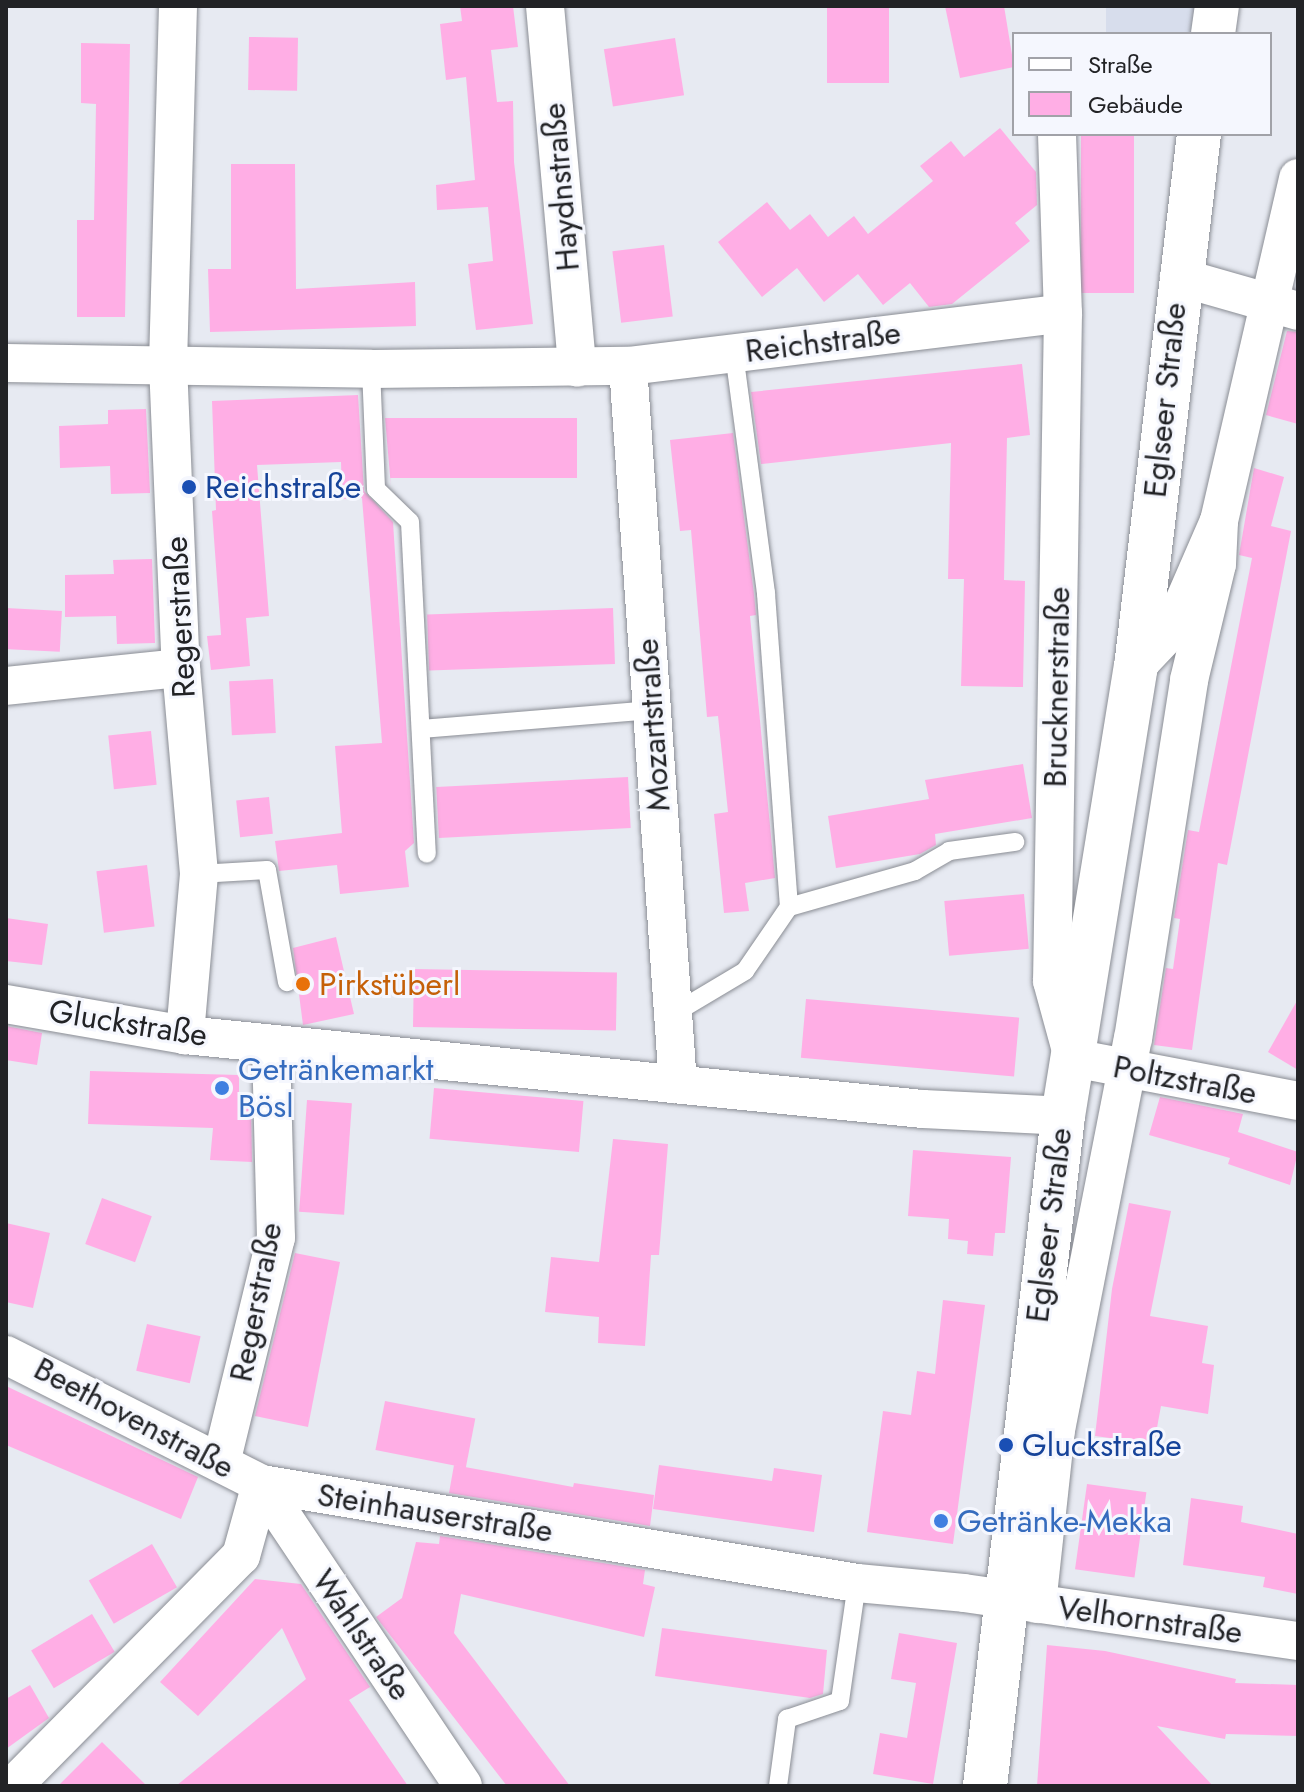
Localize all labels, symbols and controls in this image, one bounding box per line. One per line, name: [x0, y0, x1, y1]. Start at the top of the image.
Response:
legend: [1012, 32, 1272, 136]
text: Straße: [1088, 47, 1153, 82]
text: Gebäude: [1088, 87, 1183, 122]
street label: Haydnstraße: [535, 101, 587, 273]
street label: Eglseer Straße: [1136, 301, 1194, 499]
street label: Reichstraße: [743, 313, 903, 371]
place label: Reichstraße: [205, 468, 361, 506]
marker: Reichstraße: [180, 478, 198, 496]
street label: Regerstraße: [157, 535, 203, 699]
street label: Brucknerstraße: [1036, 586, 1078, 788]
street label: Mozartstraße: [628, 637, 678, 813]
place label: Pirkstüberl: [319, 965, 460, 1003]
marker: Pirkstüberl: [294, 975, 312, 993]
street label: Gluckstraße: [46, 992, 210, 1054]
street label: Poltzstraße: [1110, 1047, 1260, 1113]
place label: Getränkemarkt Bösl: [238, 1051, 433, 1126]
marker: Getränkemarkt Bösl: [213, 1079, 231, 1097]
street label: Eglseer Straße: [1018, 1126, 1080, 1324]
street label: Regerstraße: [222, 1219, 290, 1385]
street label: Beethovenstraße: [28, 1349, 240, 1487]
place label: Gluckstraße: [1022, 1426, 1182, 1464]
marker: Gluckstraße: [997, 1436, 1015, 1454]
street label: Steinhauserstraße: [315, 1475, 555, 1551]
place label: Getränke-Mekka: [957, 1502, 1172, 1540]
marker: Getränke-Mekka: [932, 1512, 950, 1530]
street label: Wahlstraße: [304, 1562, 420, 1708]
street label: Velhornstraße: [1055, 1588, 1245, 1652]

